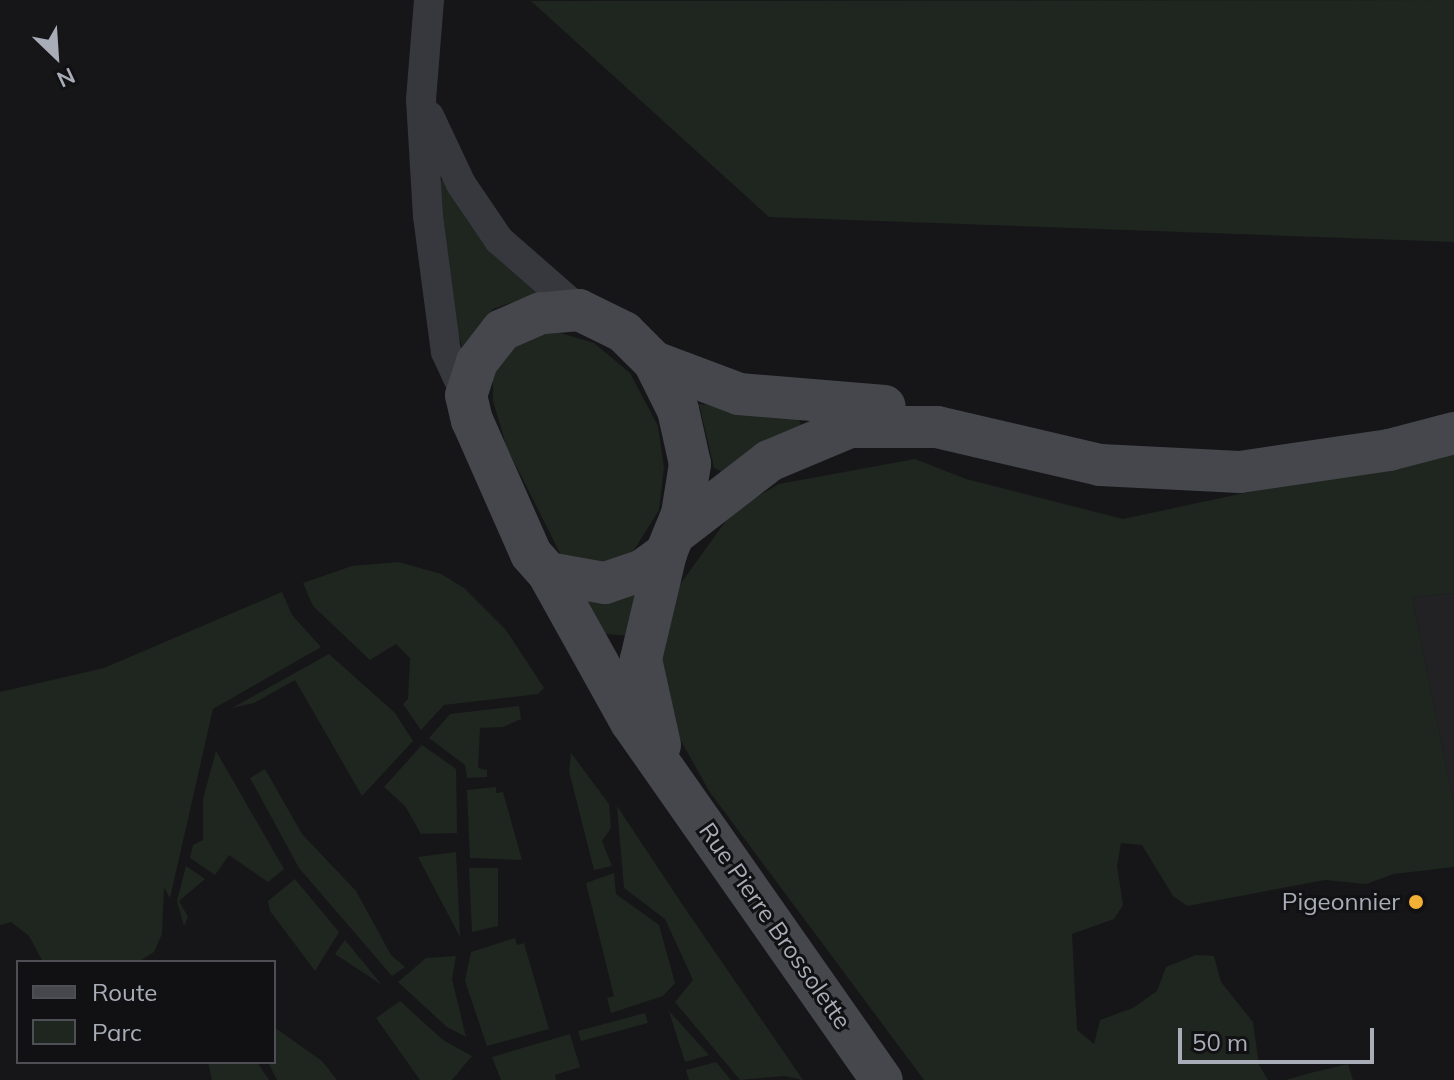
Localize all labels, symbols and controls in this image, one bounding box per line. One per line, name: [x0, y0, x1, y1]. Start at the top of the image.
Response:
north arrow: [16, 16, 96, 96]
text: N: [53, 62, 80, 94]
street label: Rue Pierre Brossolette: [693, 817, 857, 1035]
place label: Pigeonnier: [1282, 888, 1400, 916]
marker: Pigeonnier: [1407, 893, 1425, 911]
legend: [16, 960, 276, 1064]
text: Route: [92, 977, 157, 1007]
scale bar: [1182, 1012, 1378, 1062]
text: Parc: [92, 1017, 142, 1047]
text: 50 m: [1192, 1027, 1248, 1057]

